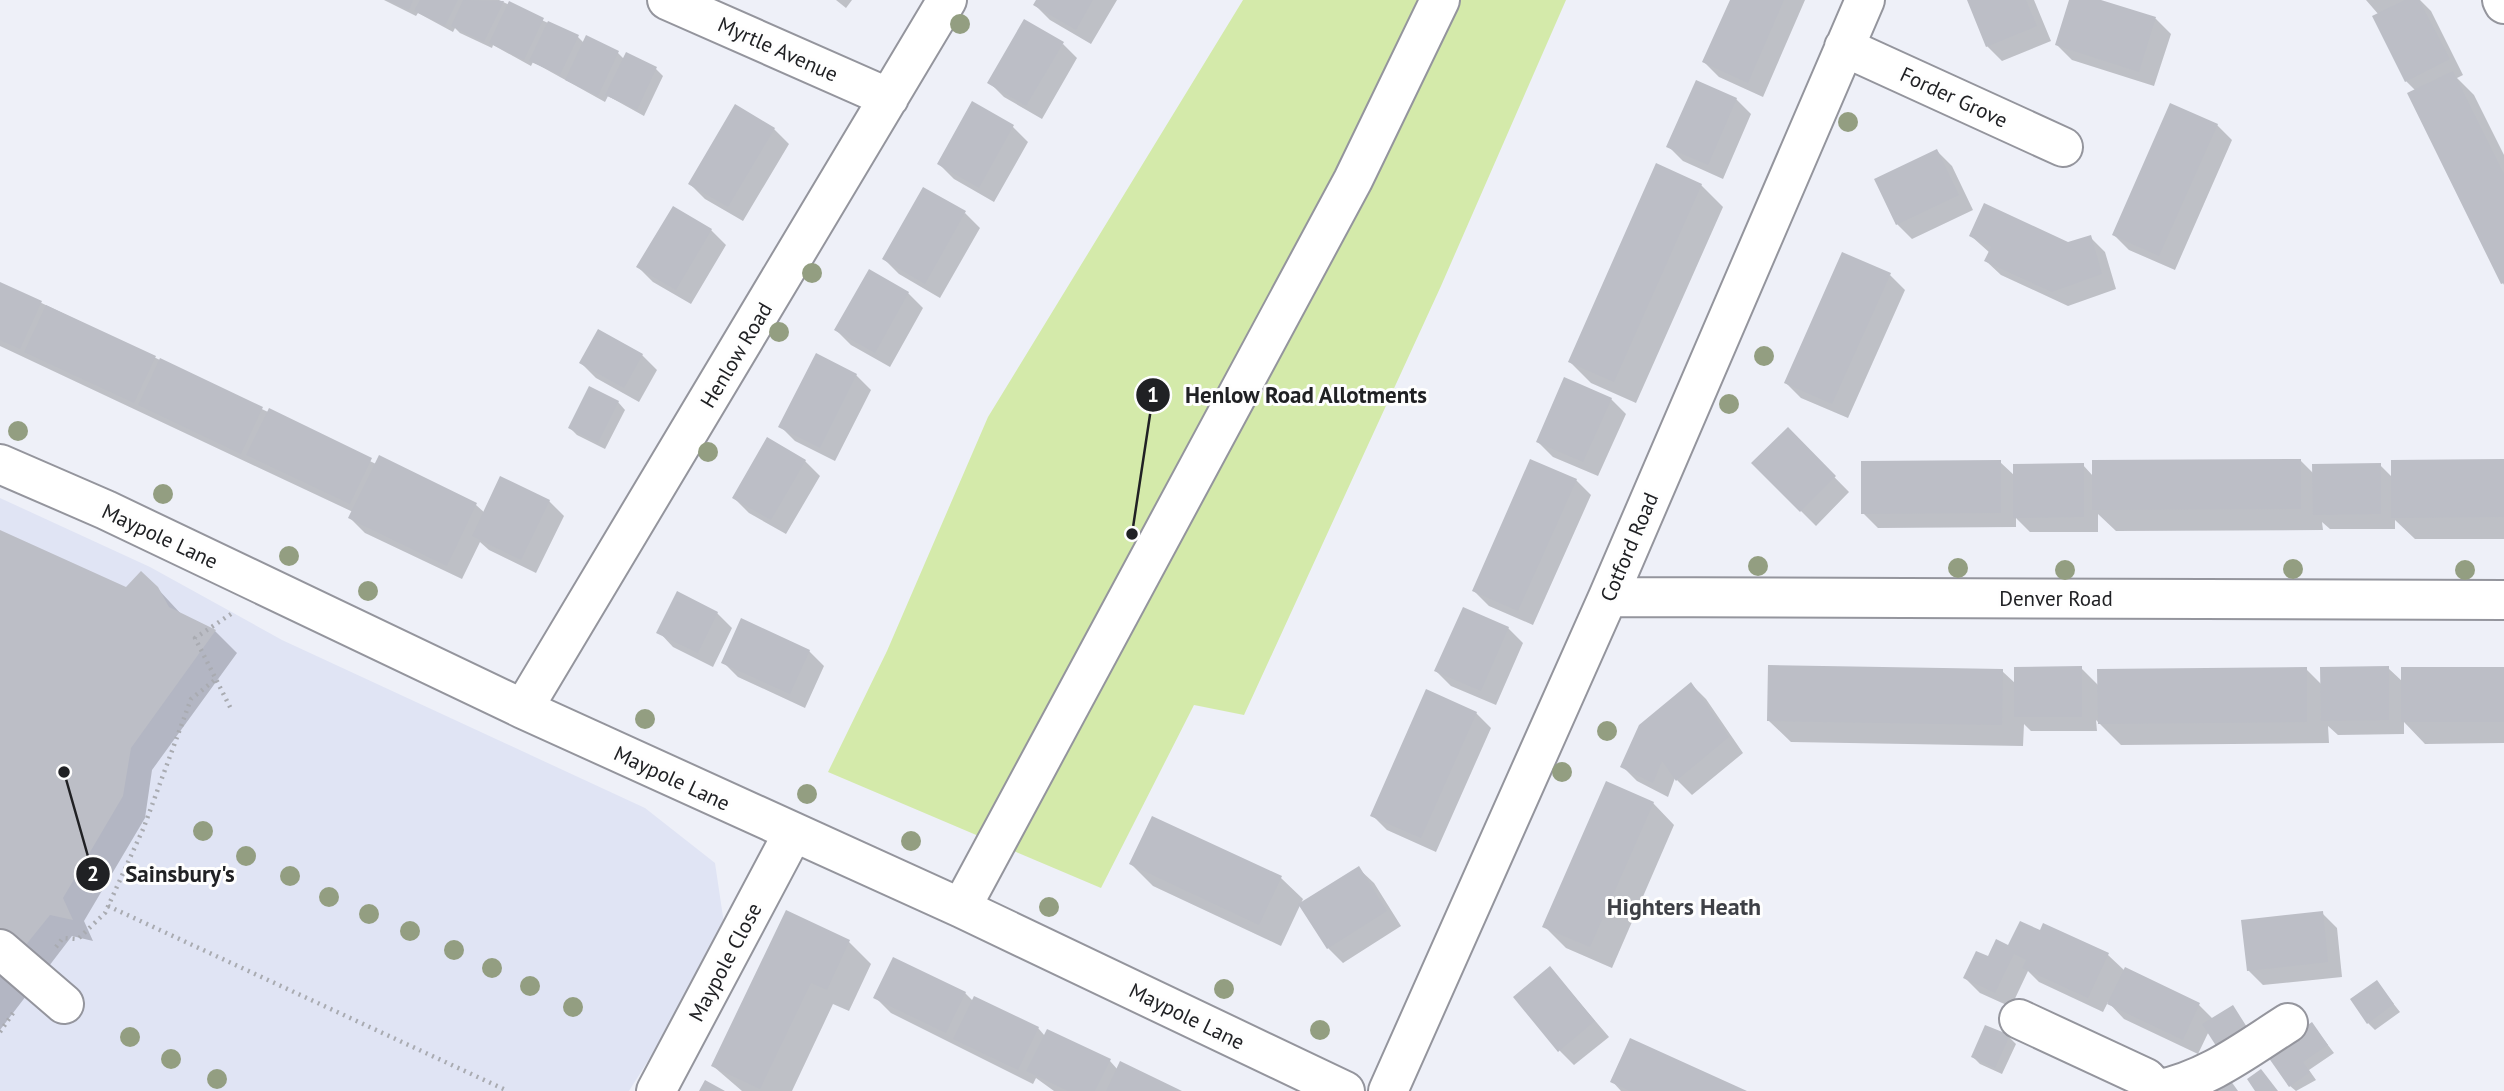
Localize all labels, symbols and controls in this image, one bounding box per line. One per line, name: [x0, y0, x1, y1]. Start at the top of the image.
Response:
street label: Myrtle Avenue: [714, 11, 842, 87]
street label: Forder Grove: [1896, 60, 2012, 134]
street label: Henlow Road: [694, 297, 778, 413]
callout: Henlow Road Allotments: [1135, 373, 1442, 417]
text: Henlow Road Allotments: [1185, 380, 1427, 409]
text: 1: [1147, 381, 1159, 408]
street label: Cotford Road: [1594, 488, 1664, 606]
street label: Maypole Lane: [98, 497, 222, 575]
street label: Denver Road: [1999, 585, 2113, 612]
street label: Maypole Lane: [610, 739, 734, 817]
callout: Sainsbury's: [76, 852, 249, 896]
text: Sainsbury's: [125, 859, 235, 888]
text: 2: [87, 860, 99, 887]
district label: Highters Heath: [1607, 891, 1761, 922]
street label: Maypole Close: [682, 898, 768, 1026]
street label: Maypole Lane: [1125, 976, 1249, 1056]

